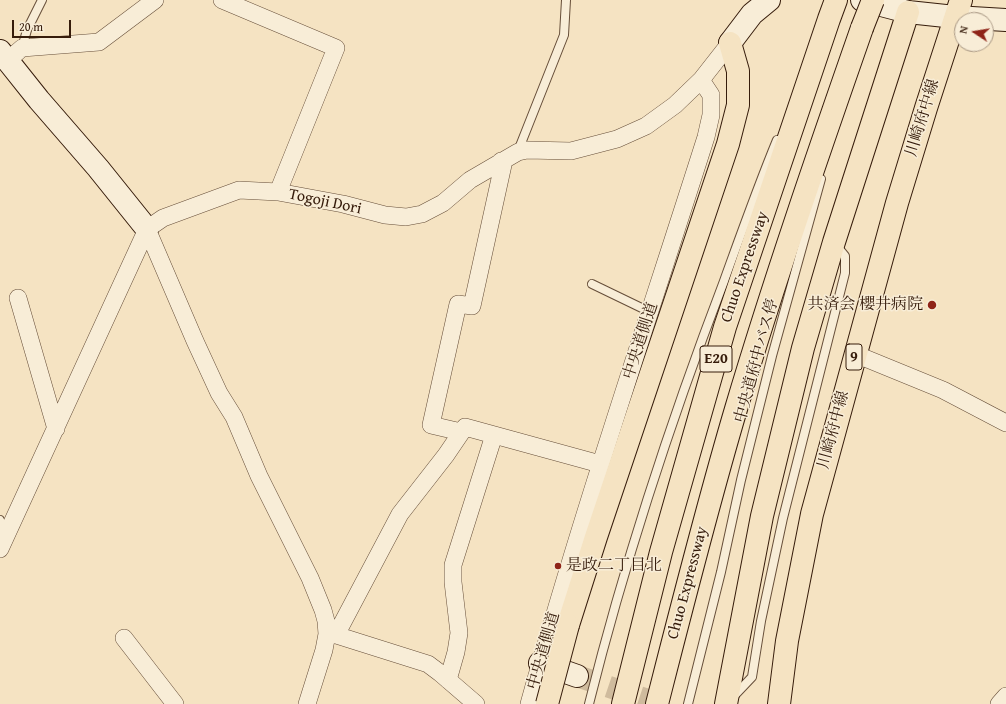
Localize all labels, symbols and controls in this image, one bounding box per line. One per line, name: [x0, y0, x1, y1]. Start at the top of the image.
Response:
scale bar: [14, 12, 73, 38]
north arrow: [954, 12, 994, 52]
text: 20 m: [19, 18, 43, 35]
text: N: [955, 24, 972, 35]
street label: 川崎府中線: [902, 77, 944, 159]
street label: Togoji Dori: [287, 185, 363, 219]
street label: Chuo Expressway: [717, 209, 773, 325]
place label: 共済会 櫻井病院: [807, 295, 923, 315]
street label: 中央道府中バス停: [731, 297, 783, 425]
marker: 共済会 櫻井病院: [926, 299, 938, 311]
street label: 中央道側道: [620, 300, 662, 382]
road number: 9: [846, 344, 862, 370]
road number: E20: [700, 346, 732, 372]
street label: 川崎府中線: [814, 389, 854, 471]
street label: Chuo Expressway: [664, 524, 712, 642]
place label: 是政二丁目北: [566, 556, 662, 576]
marker: 是政二丁目北: [553, 561, 563, 571]
street label: 中央道側道: [524, 610, 564, 692]

